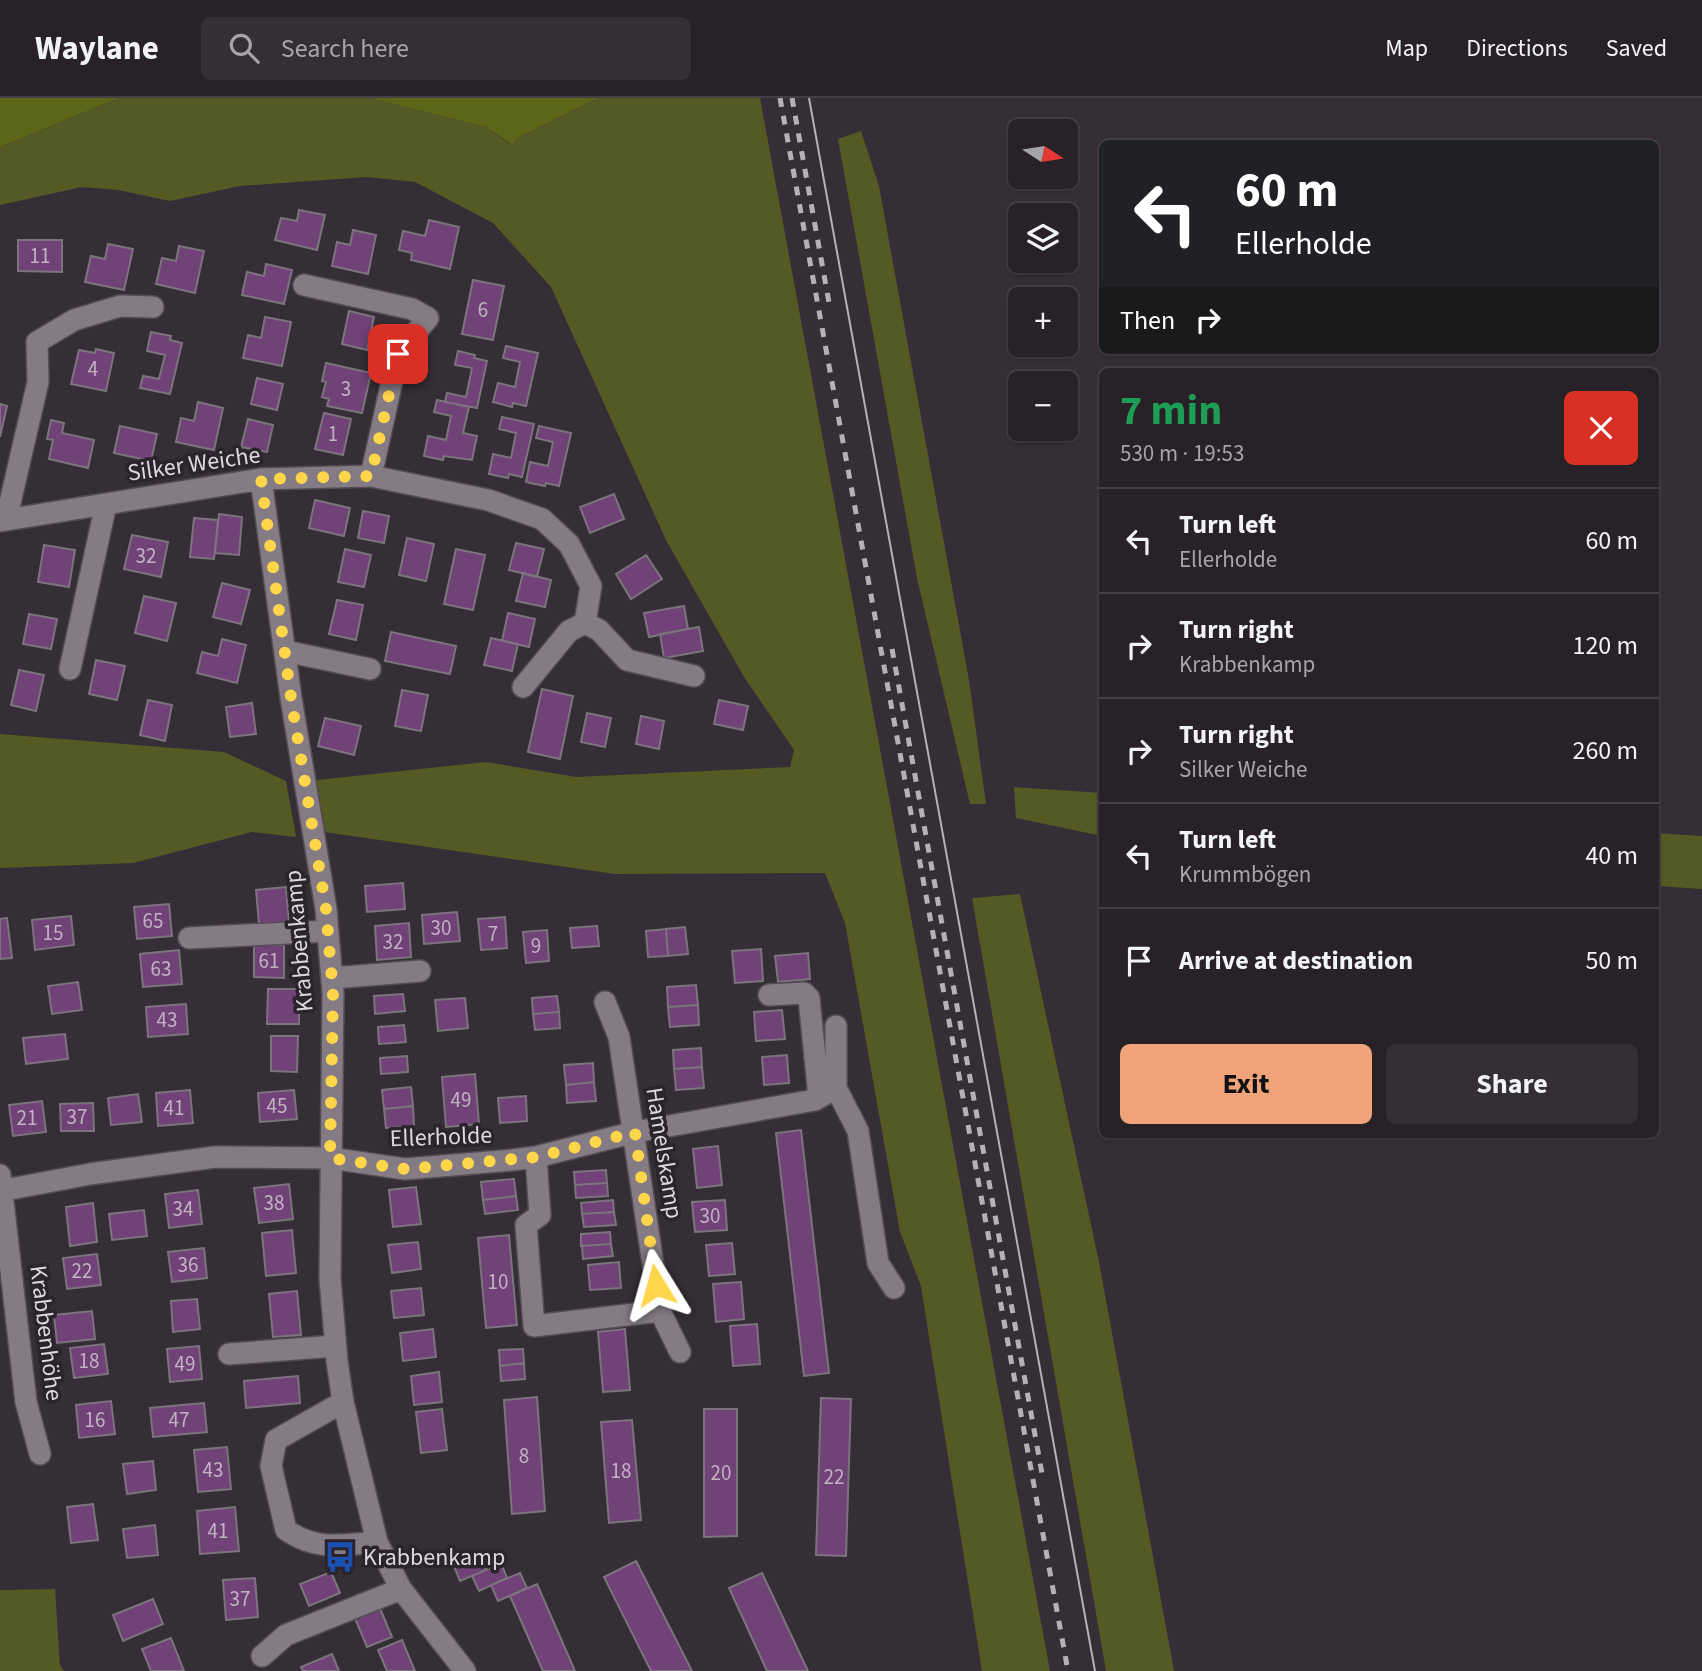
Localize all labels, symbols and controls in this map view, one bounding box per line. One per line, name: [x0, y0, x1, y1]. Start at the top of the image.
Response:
search box: [201, 17, 691, 80]
text: Waylane: [35, 25, 159, 72]
icon: search: [225, 29, 263, 67]
text: Search here: [281, 30, 409, 67]
text: Map: [1385, 31, 1428, 66]
text: Directions: [1466, 31, 1568, 66]
text: Saved: [1606, 31, 1667, 66]
north arrow: [1008, 119, 1078, 189]
map controls: [1008, 119, 1078, 441]
text: 60 m: [1235, 156, 1339, 226]
icon: left: [1120, 168, 1211, 259]
button: layers: [1008, 203, 1078, 273]
text: Ellerholde: [1235, 221, 1372, 267]
house number: 11: [30, 241, 50, 271]
button: +: [1008, 287, 1078, 357]
house number: 6: [478, 295, 488, 325]
icon: right: [1189, 301, 1227, 339]
text: Then: [1120, 302, 1175, 339]
pin: [368, 324, 428, 384]
icon: arrive: [379, 335, 417, 373]
house number: 4: [88, 354, 98, 384]
button: −: [1008, 371, 1078, 441]
house number: 3: [341, 374, 351, 404]
text: 7 min: [1120, 381, 1222, 441]
button: close: [1564, 391, 1638, 465]
house number: 1: [328, 419, 338, 449]
street label: Silker Weiche: [125, 437, 263, 491]
text: 530 m · 19:53: [1120, 437, 1244, 470]
text: Turn left: [1179, 506, 1276, 543]
icon: left: [1120, 522, 1158, 560]
text: 60 m: [1585, 522, 1638, 559]
house number: 32: [136, 541, 156, 571]
text: Ellerholde: [1179, 543, 1277, 576]
text: Turn right: [1179, 611, 1294, 648]
icon: right: [1120, 627, 1158, 665]
text: 120 m: [1572, 627, 1638, 664]
text: Krabbenkamp: [1179, 648, 1315, 681]
text: Turn right: [1179, 716, 1294, 753]
icon: right: [1120, 732, 1158, 770]
text: 260 m: [1572, 732, 1638, 769]
text: Silker Weiche: [1179, 753, 1307, 786]
text: Turn left: [1179, 821, 1276, 858]
icon: left: [1120, 837, 1158, 875]
text: 40 m: [1585, 837, 1638, 874]
text: Krummbögen: [1179, 858, 1311, 891]
street label: Krabbenkamp: [275, 869, 323, 1013]
house number: 65: [143, 906, 163, 936]
house number: 30: [431, 913, 451, 943]
house number: 15: [43, 918, 63, 948]
house number: 7: [488, 919, 498, 949]
house number: 32: [383, 927, 403, 957]
house number: 9: [531, 931, 541, 961]
icon: arrive: [1120, 942, 1158, 980]
text: Arrive at destination: [1179, 942, 1413, 979]
text: 50 m: [1585, 942, 1638, 979]
house number: 61: [259, 946, 279, 976]
house number: 63: [151, 954, 171, 984]
house number: 43: [157, 1005, 177, 1035]
button: Exit: [1120, 1044, 1372, 1124]
button: Share: [1386, 1044, 1638, 1124]
house number: 49: [451, 1085, 471, 1115]
street label: Hamelskamp: [636, 1085, 692, 1221]
house number: 45: [267, 1091, 287, 1121]
house number: 41: [164, 1093, 184, 1123]
house number: 37: [67, 1102, 87, 1132]
house number: 21: [17, 1103, 37, 1133]
street label: Ellerholde: [389, 1118, 493, 1156]
house number: 38: [264, 1188, 284, 1218]
house number: 34: [173, 1194, 193, 1224]
house number: 30: [700, 1201, 720, 1231]
position arrow: [619, 1248, 693, 1322]
house number: 36: [178, 1250, 198, 1280]
house number: 22: [72, 1256, 92, 1286]
street label: Krabbenhöhe: [20, 1263, 72, 1403]
house number: 10: [488, 1267, 508, 1297]
house number: 18: [79, 1346, 99, 1376]
house number: 49: [175, 1349, 195, 1379]
house number: 16: [85, 1405, 105, 1435]
house number: 47: [169, 1405, 189, 1435]
house number: 8: [519, 1441, 529, 1471]
house number: 43: [203, 1455, 223, 1485]
house number: 18: [611, 1456, 631, 1486]
house number: 20: [711, 1458, 731, 1488]
house number: 22: [824, 1462, 844, 1492]
house number: 41: [208, 1516, 228, 1546]
bus stop icon: Krabbenkamp: [323, 1540, 357, 1574]
place label: Krabbenkamp: [363, 1540, 505, 1575]
house number: 37: [230, 1584, 250, 1614]

